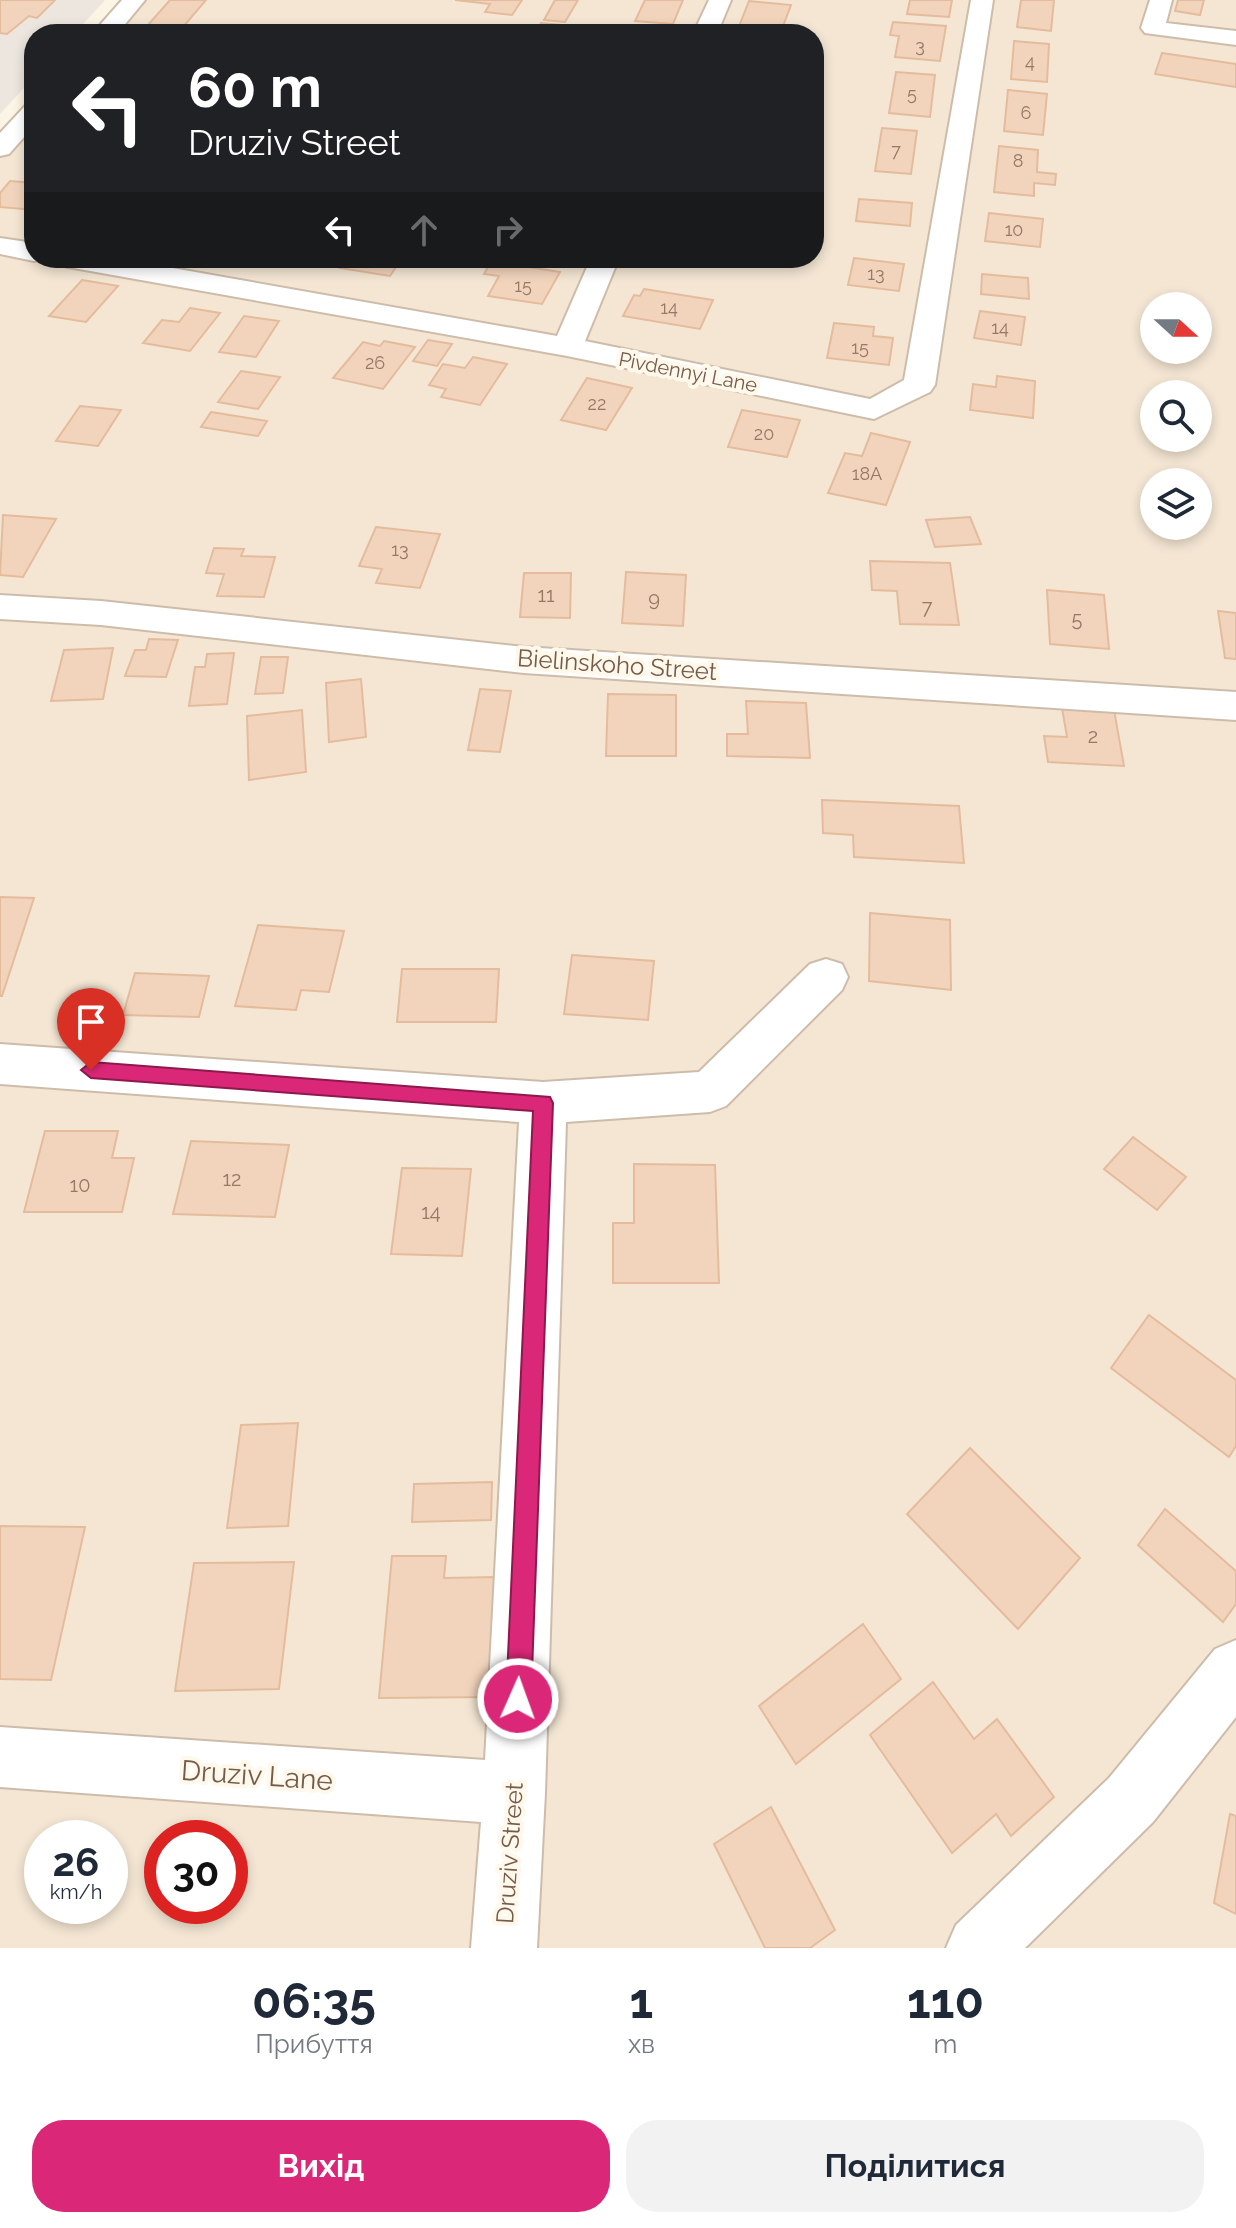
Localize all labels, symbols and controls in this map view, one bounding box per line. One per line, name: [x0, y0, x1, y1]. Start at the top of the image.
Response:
house number: 3: [915, 35, 925, 56]
house number: 4: [1025, 51, 1035, 72]
text: 60 m: [188, 54, 322, 120]
icon: left: [56, 56, 160, 160]
house number: 5: [907, 83, 917, 104]
house number: 6: [1021, 102, 1032, 123]
text: Druziv Street: [188, 121, 401, 163]
house number: 7: [891, 140, 901, 161]
house number: 8: [1013, 150, 1023, 171]
icon: left: [318, 208, 362, 252]
icon: ahead: [402, 208, 446, 252]
icon: right: [486, 208, 530, 252]
house number: 10: [1005, 219, 1023, 240]
house number: 13: [867, 263, 885, 284]
house number: 15: [514, 275, 532, 296]
north arrow: [1140, 292, 1212, 364]
map controls: [1140, 292, 1212, 540]
house number: 14: [660, 297, 678, 318]
house number: 14: [991, 317, 1009, 338]
house number: 15: [851, 337, 869, 358]
street label: Pivdennyi Lane: [617, 347, 760, 397]
house number: 26: [365, 352, 385, 373]
button: search: [1140, 380, 1212, 452]
house number: 22: [588, 393, 606, 414]
house number: 20: [754, 423, 774, 444]
house number: 18А: [852, 463, 882, 484]
button: layers: [1140, 468, 1212, 540]
house number: 13: [391, 539, 409, 560]
house number: 11: [537, 583, 555, 607]
house number: 9: [648, 587, 660, 611]
house number: 7: [922, 595, 933, 619]
house number: 5: [1072, 607, 1083, 631]
street label: Bielinskoho Street: [516, 643, 718, 686]
house number: 2: [1088, 724, 1098, 748]
pin: [57, 988, 125, 1070]
icon: arrive: [69, 1000, 113, 1044]
house number: 12: [223, 1167, 241, 1191]
house number: 10: [70, 1173, 90, 1197]
house number: 14: [421, 1200, 441, 1224]
position arrow: [476, 1657, 560, 1741]
street label: Druziv Lane: [180, 1754, 334, 1797]
street label: Druziv Street: [490, 1781, 529, 1925]
speed limit sign: 30: [144, 1820, 248, 1924]
text: 26: [53, 1838, 99, 1885]
text: km/h: [50, 1880, 102, 1904]
text: 06:35: [252, 1973, 376, 2029]
text: 1: [630, 1973, 653, 2029]
text: 110: [907, 1973, 984, 2029]
text: Прибуття: [255, 2029, 373, 2059]
text: хв: [628, 2029, 655, 2059]
text: m: [934, 2029, 957, 2059]
button: Вихід: [32, 2120, 610, 2212]
button: Поділитися: [626, 2120, 1204, 2212]

